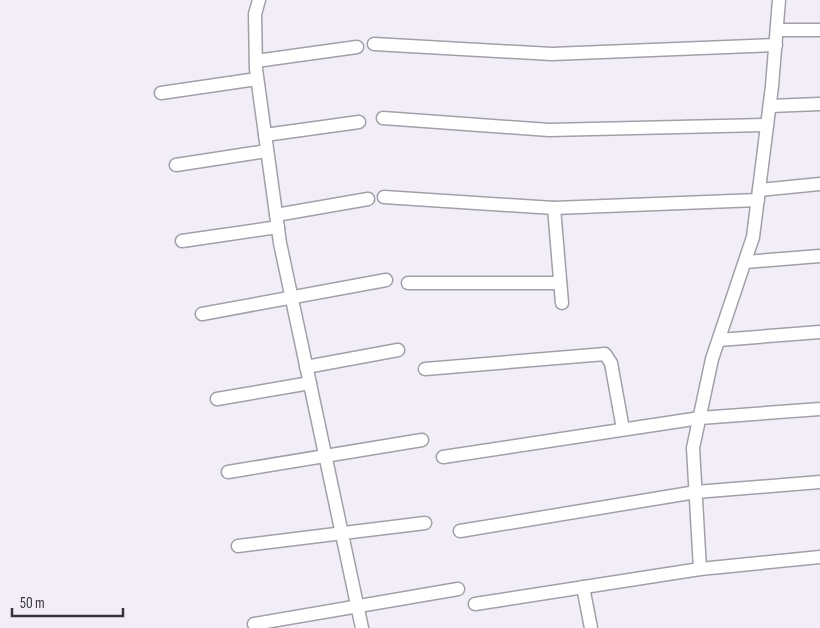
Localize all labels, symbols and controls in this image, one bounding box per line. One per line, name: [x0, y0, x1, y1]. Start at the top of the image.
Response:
scale bar: [12, 586, 124, 618]
text: 50 m: [20, 594, 45, 613]

